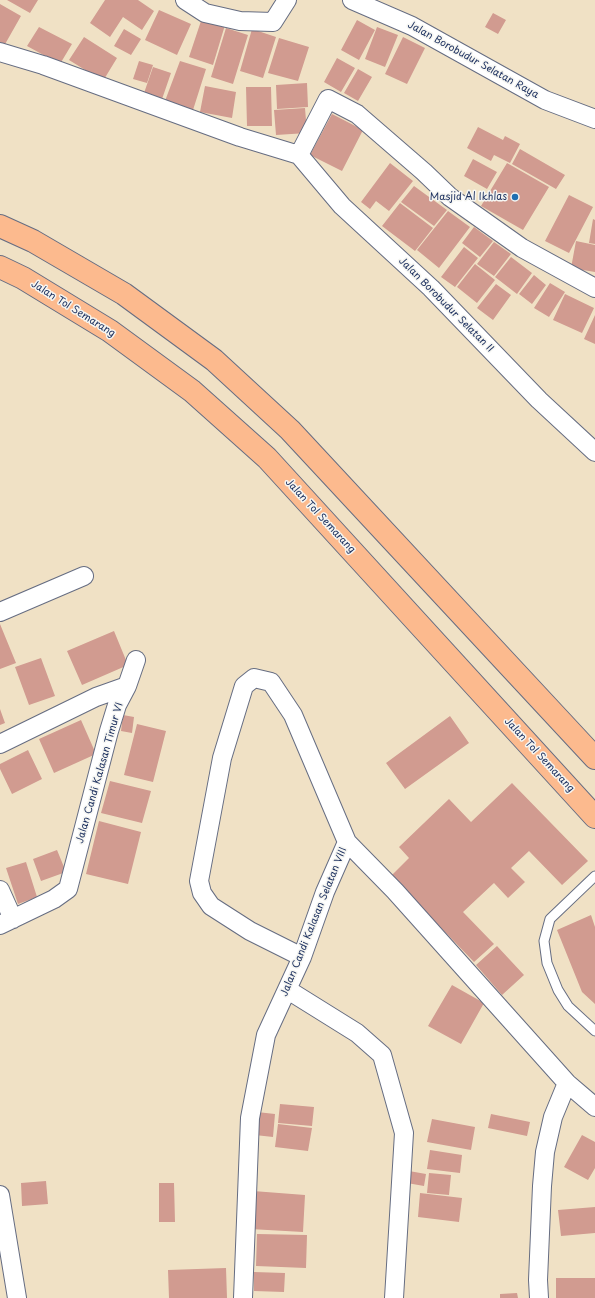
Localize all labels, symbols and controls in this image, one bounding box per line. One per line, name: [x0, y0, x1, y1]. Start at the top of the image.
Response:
street label: Jalan Borobudur Selatan Raya: [405, 19, 541, 101]
place label: Masjid Al Ikhlas: [430, 191, 507, 203]
marker: Masjid Al Ikhlas: [510, 192, 520, 202]
street label: Jalan Borobudur Selatan II: [396, 255, 496, 355]
street label: Jalan Tol Semarang: [29, 278, 117, 340]
street label: Jalan Tol Semarang: [283, 476, 357, 556]
street label: Jalan Candi Kalasan Timur VI: [74, 701, 126, 845]
street label: Jalan Tol Semarang: [502, 715, 576, 795]
street label: Jalan Candi Kalasan Selatan VIII: [279, 846, 349, 998]

